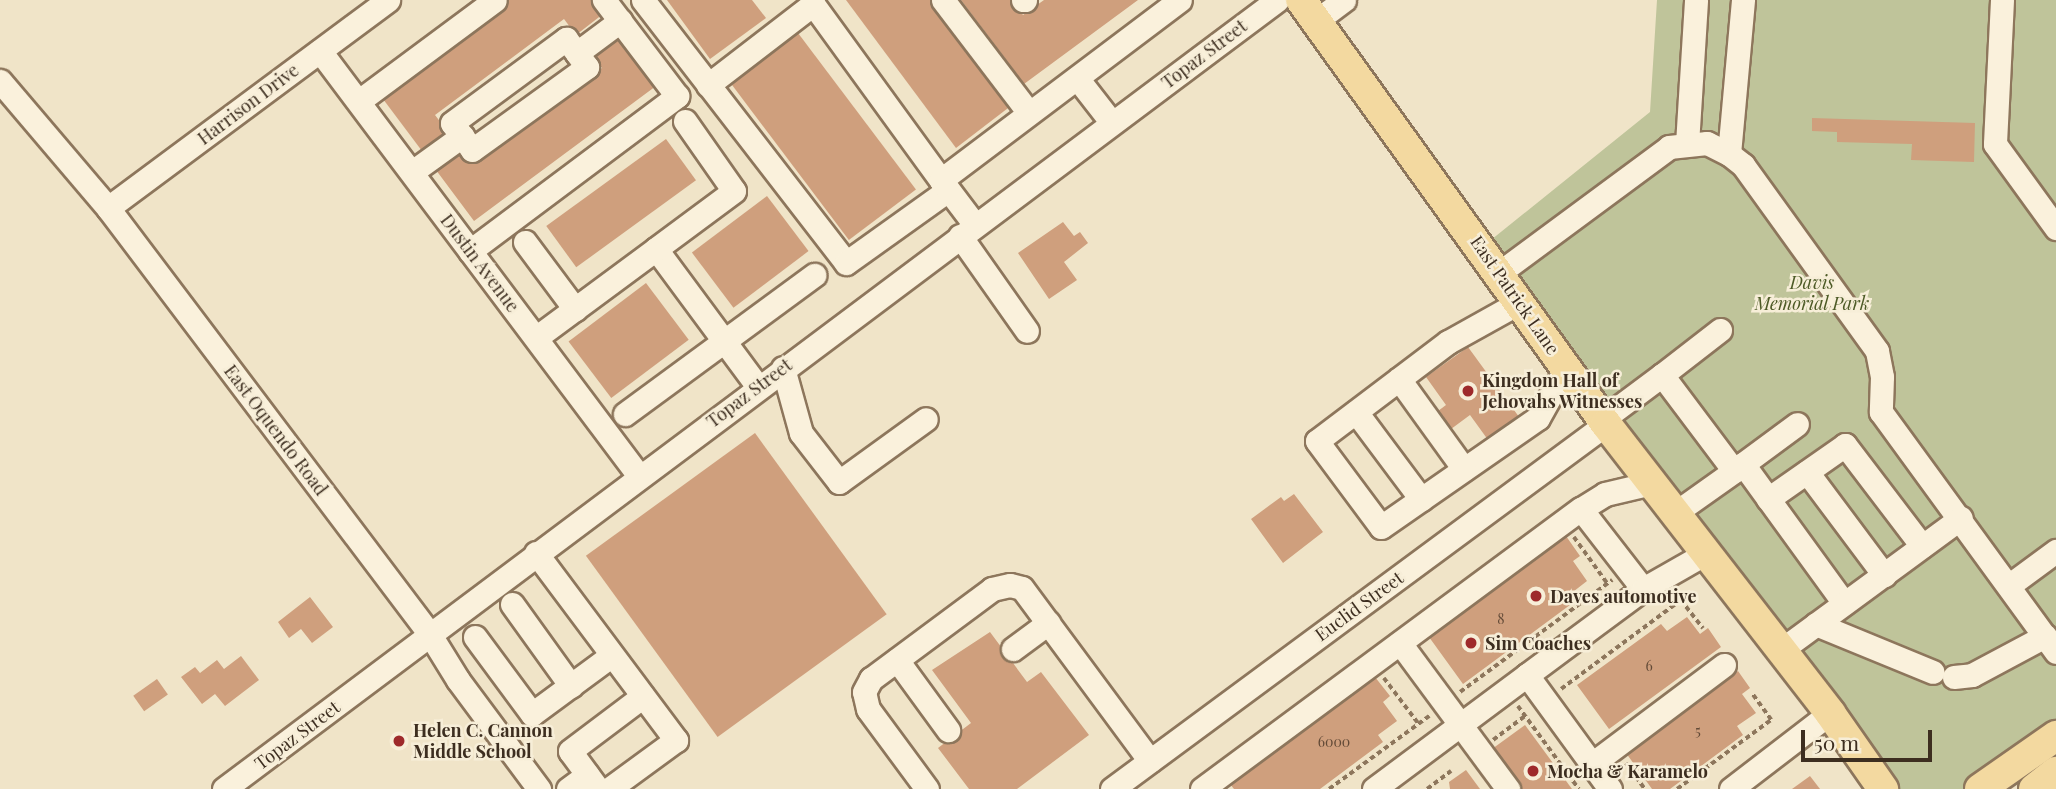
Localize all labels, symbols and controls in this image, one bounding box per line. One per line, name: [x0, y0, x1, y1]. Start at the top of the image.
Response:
street label: Topaz Street: [1157, 15, 1251, 93]
street label: Harrison Drive: [193, 59, 303, 149]
street label: Dustin Avenue: [436, 209, 524, 317]
street label: East Patrick Lane: [1466, 231, 1564, 359]
park label: Davis Memorial Park: [1754, 272, 1870, 314]
street label: Topaz Street: [702, 354, 796, 432]
street label: East Oquendo Road: [220, 360, 332, 500]
place label: Kingdom Hall of Jehovahs Witnesses: [1482, 370, 1643, 412]
marker: Kingdom Hall of Jehovahs Witnesses: [1460, 383, 1476, 399]
street label: Euclid Street: [1311, 567, 1407, 645]
place label: Daves automotive: [1550, 585, 1696, 607]
marker: Daves automotive: [1528, 588, 1544, 604]
house number: 8: [1497, 611, 1505, 627]
place label: Sim Coaches: [1485, 632, 1591, 654]
marker: Sim Coaches: [1463, 635, 1479, 651]
house number: 6: [1645, 658, 1653, 674]
street label: Topaz Street: [250, 696, 344, 774]
scale bar: [1804, 716, 1935, 760]
place label: Helen C. Cannon Middle School: [413, 720, 553, 762]
house number: 5: [1695, 723, 1701, 739]
text: 50 m: [1814, 728, 1859, 756]
marker: Helen C. Cannon Middle School: [391, 733, 407, 749]
house number: 6000: [1318, 734, 1350, 750]
place label: Mocha & Karamelo: [1547, 760, 1708, 782]
marker: Mocha & Karamelo: [1525, 763, 1541, 779]

